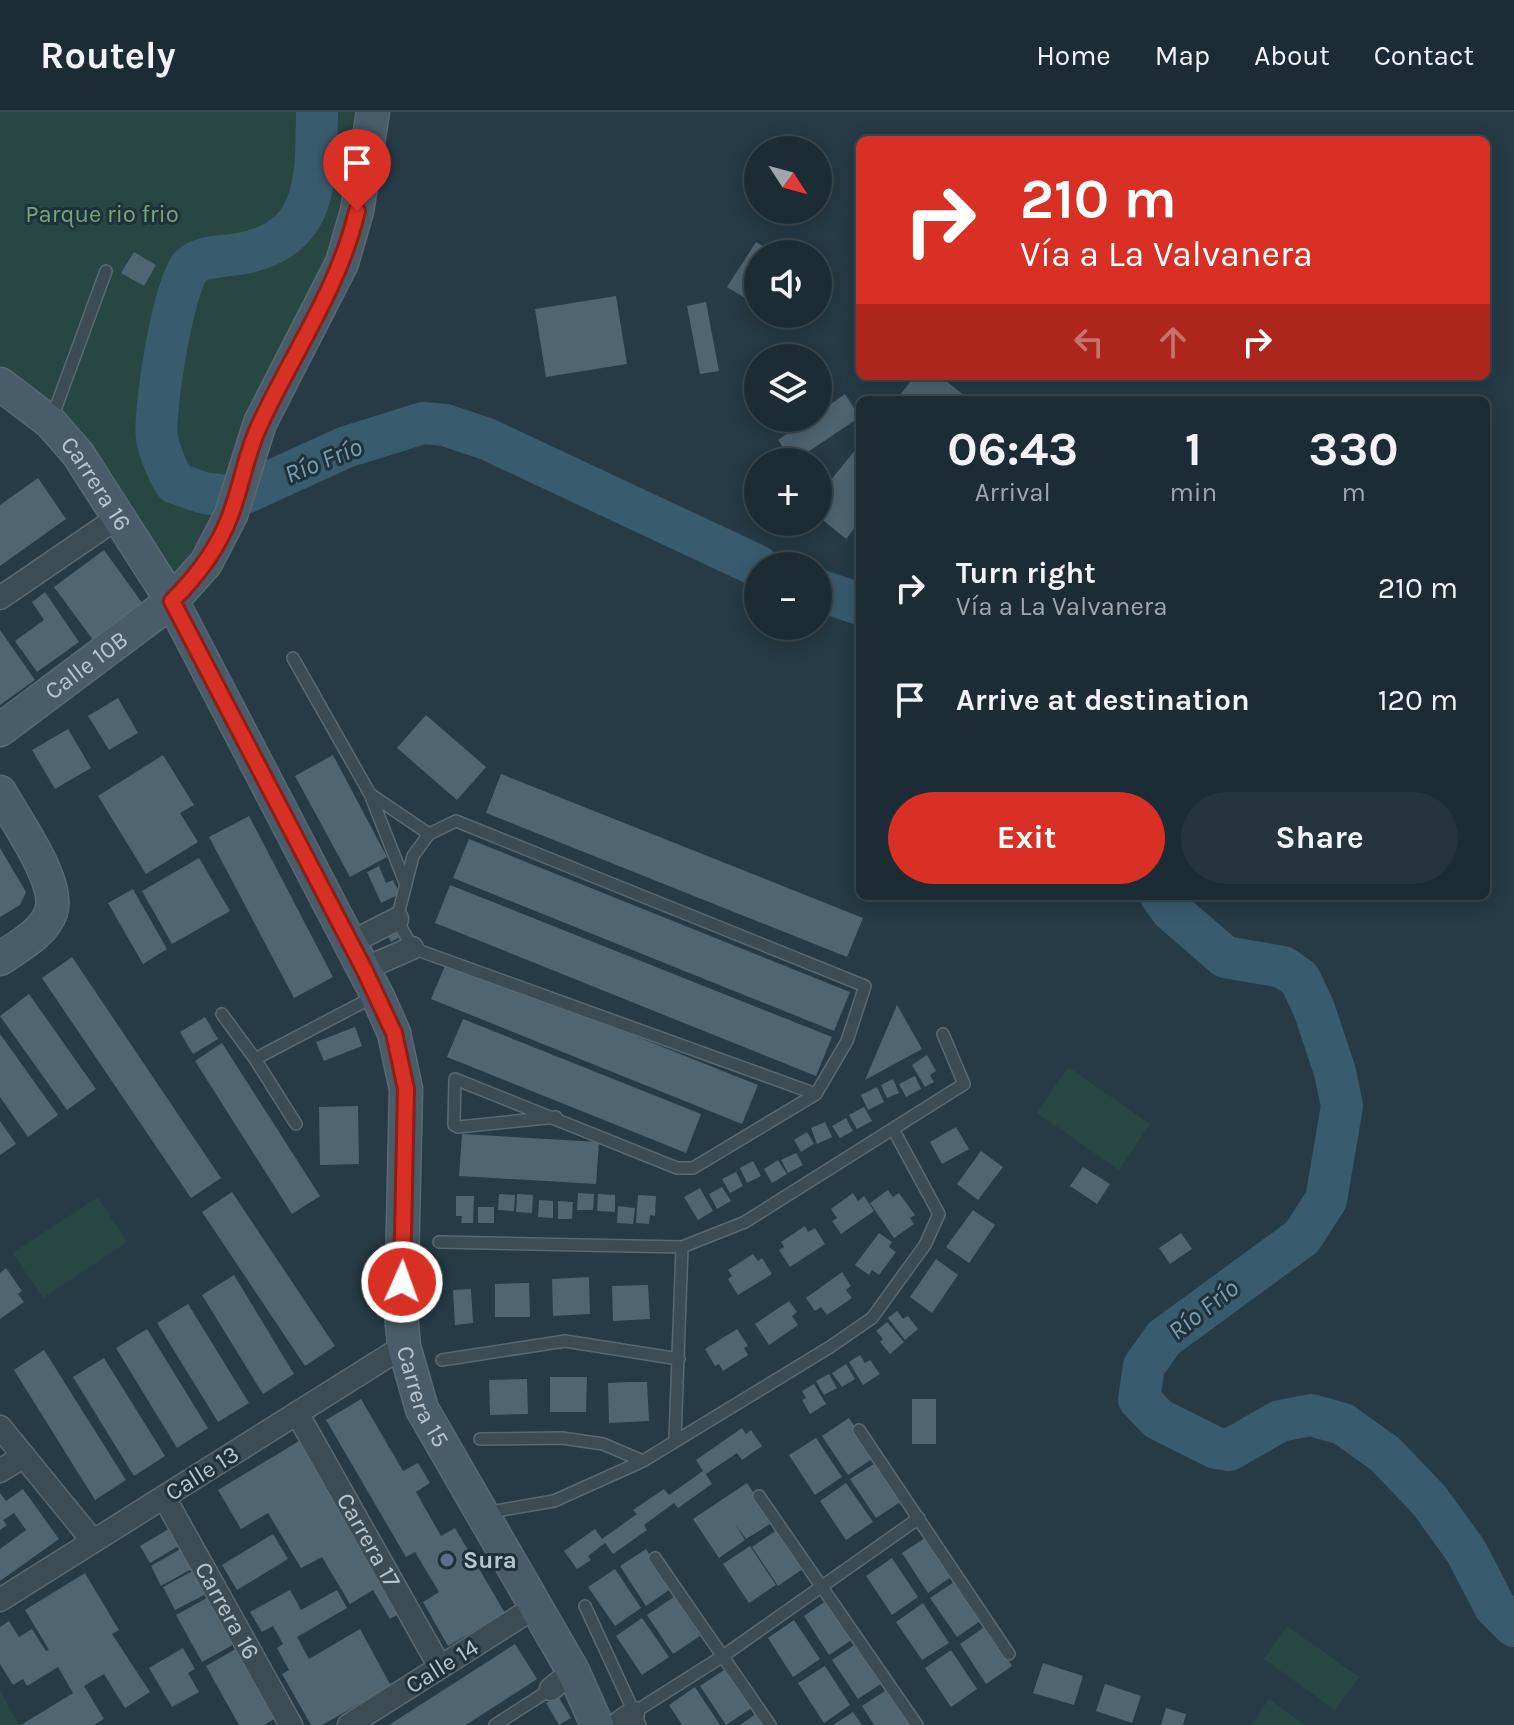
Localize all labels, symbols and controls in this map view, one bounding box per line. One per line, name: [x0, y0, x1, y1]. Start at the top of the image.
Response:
text: Routely: [40, 33, 176, 78]
text: Home: [1036, 39, 1111, 72]
text: Map: [1155, 39, 1210, 72]
text: About: [1254, 39, 1330, 72]
text: Contact: [1374, 39, 1474, 72]
pin: [323, 129, 391, 211]
north arrow: [744, 136, 832, 224]
map controls: [744, 136, 832, 640]
icon: arrive: [335, 141, 379, 185]
text: 210 m: [1020, 166, 1177, 231]
icon: right: [888, 168, 992, 272]
park label: Parque rio frio: [25, 200, 179, 228]
text: Vía a La Valvanera: [1020, 233, 1313, 275]
button: sound: [744, 240, 832, 328]
icon: left: [1067, 320, 1111, 364]
icon: ahead: [1151, 320, 1195, 364]
icon: right: [1235, 320, 1279, 364]
button: layers: [744, 344, 832, 432]
text: 06:43: [947, 421, 1078, 477]
text: 1: [1185, 421, 1202, 477]
text: 330: [1309, 421, 1399, 477]
street label: Carrera 16: [55, 431, 137, 536]
water label: Río Frío: [280, 431, 367, 490]
button: +: [744, 448, 832, 536]
text: Arrival: [975, 477, 1051, 508]
text: min: [1169, 477, 1217, 508]
text: m: [1341, 477, 1366, 508]
button: −: [744, 552, 832, 640]
text: Turn right: [956, 555, 1096, 591]
icon: right: [888, 566, 932, 610]
text: 210 m: [1378, 570, 1458, 606]
text: Vía a La Valvanera: [956, 591, 1168, 622]
street label: Calle 10B: [39, 625, 133, 705]
icon: arrive: [888, 678, 932, 722]
text: Arrive at destination: [956, 682, 1250, 718]
text: 120 m: [1378, 682, 1458, 718]
button: Exit: [888, 792, 1165, 884]
button: Share: [1181, 792, 1458, 884]
position arrow: [360, 1240, 444, 1324]
water label: Río Frío: [1162, 1272, 1245, 1346]
street label: Carrera 15: [391, 1343, 455, 1452]
street label: Calle 13: [160, 1440, 244, 1506]
street label: Carrera 17: [331, 1488, 406, 1593]
place label: Sura: [463, 1546, 517, 1574]
marker: Sura: [438, 1551, 456, 1569]
street label: Carrera 16: [189, 1557, 266, 1664]
street label: Calle 14: [400, 1633, 484, 1699]

